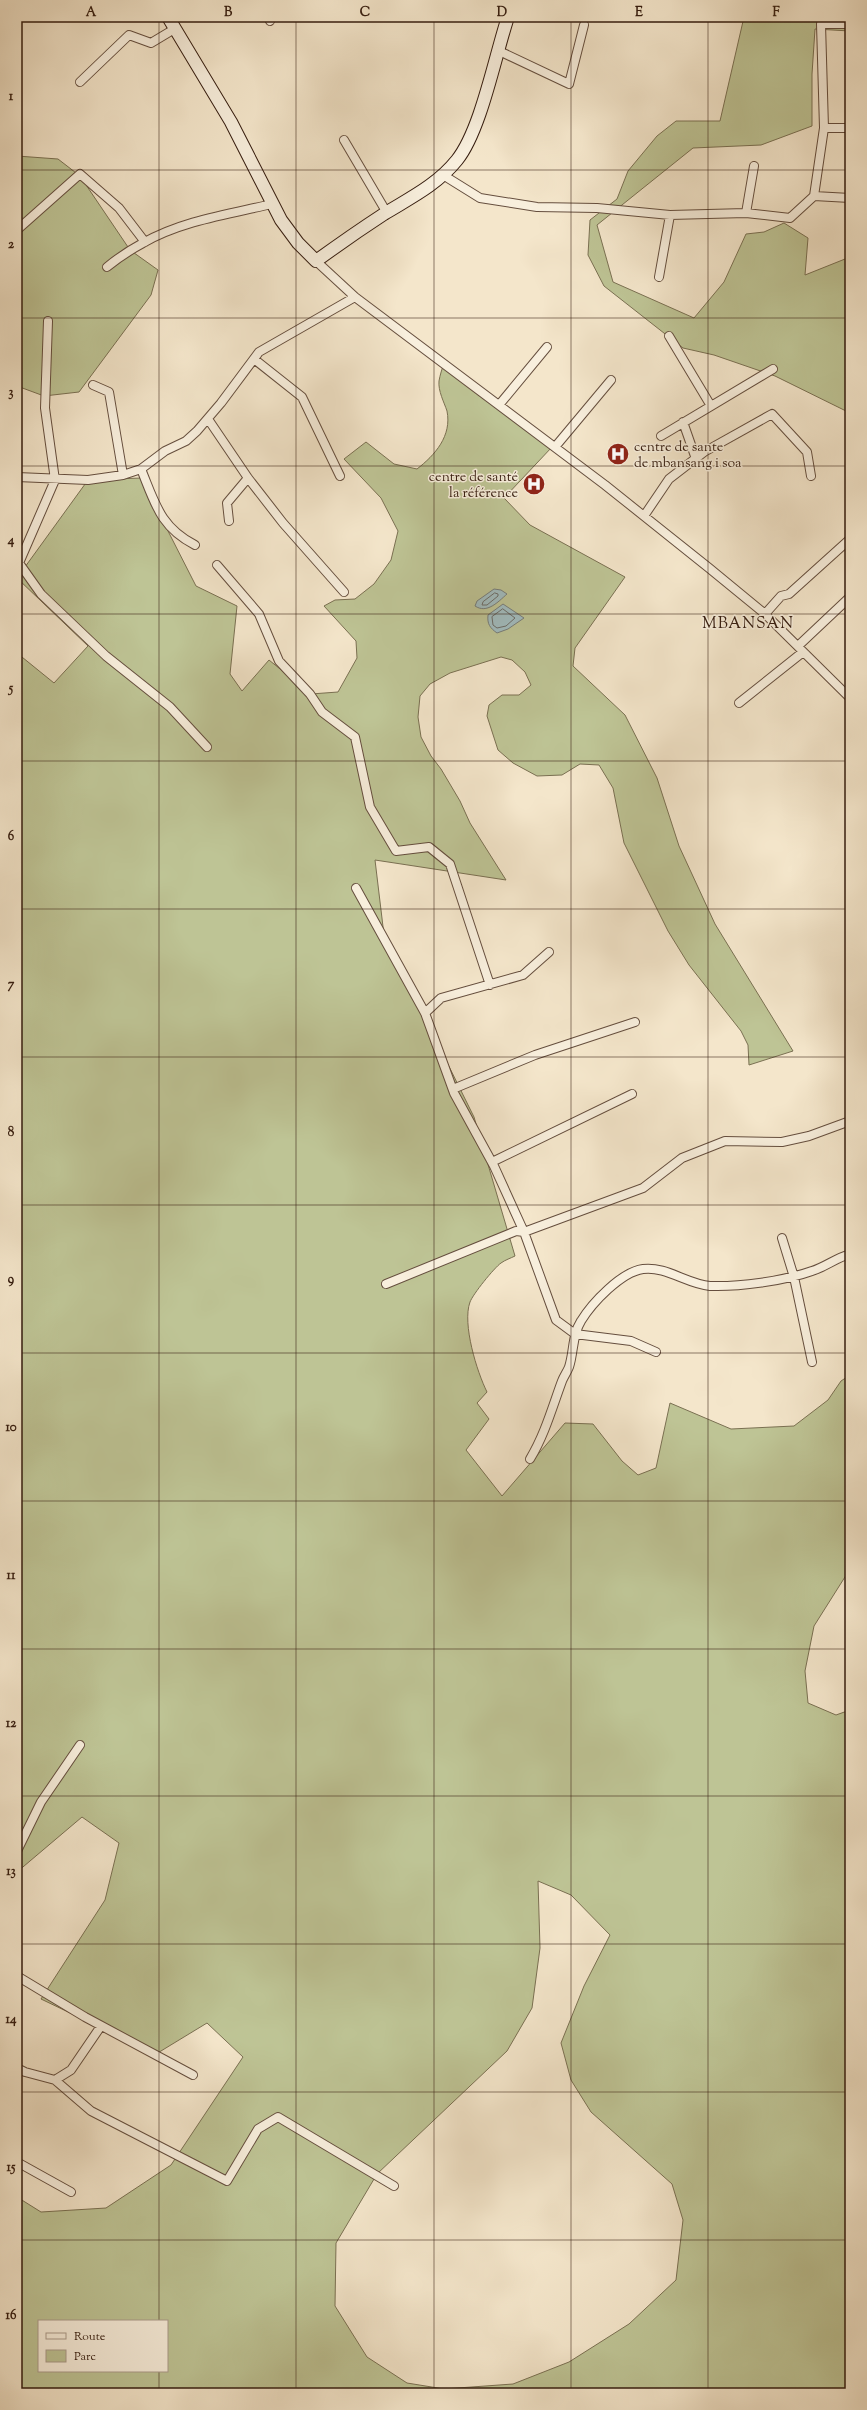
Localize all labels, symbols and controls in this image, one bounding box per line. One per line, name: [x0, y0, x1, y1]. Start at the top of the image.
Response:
text: A: [86, 4, 97, 22]
text: B: [224, 4, 233, 22]
text: C: [360, 4, 370, 22]
text: D: [497, 4, 507, 22]
text: E: [635, 4, 643, 22]
text: F: [772, 4, 780, 22]
text: 1: [9, 88, 14, 106]
text: 2: [8, 236, 15, 254]
text: 3: [8, 384, 14, 402]
place label: centre de sante de mbansang i soa: [634, 438, 742, 474]
hospital icon: centre de sante de mbansang i soa: [605, 441, 631, 467]
place label: centre de santé la référence: [429, 468, 518, 504]
hospital icon: centre de santé la référence: [521, 471, 547, 497]
text: 4: [7, 532, 15, 550]
district label: MBANSAN: [702, 613, 794, 636]
text: 5: [8, 680, 14, 698]
text: 6: [8, 828, 15, 846]
text: 7: [8, 976, 15, 994]
text: 8: [8, 1124, 15, 1142]
text: 9: [8, 1271, 15, 1289]
text: 10: [5, 1419, 17, 1437]
text: 11: [7, 1567, 16, 1585]
text: 12: [6, 1715, 17, 1733]
text: 13: [6, 1863, 16, 1881]
text: 14: [6, 2011, 17, 2029]
text: 15: [7, 2159, 16, 2177]
text: 16: [6, 2307, 17, 2325]
legend: [38, 2320, 168, 2372]
text: Route: [74, 2328, 106, 2346]
text: Parc: [74, 2348, 96, 2366]

